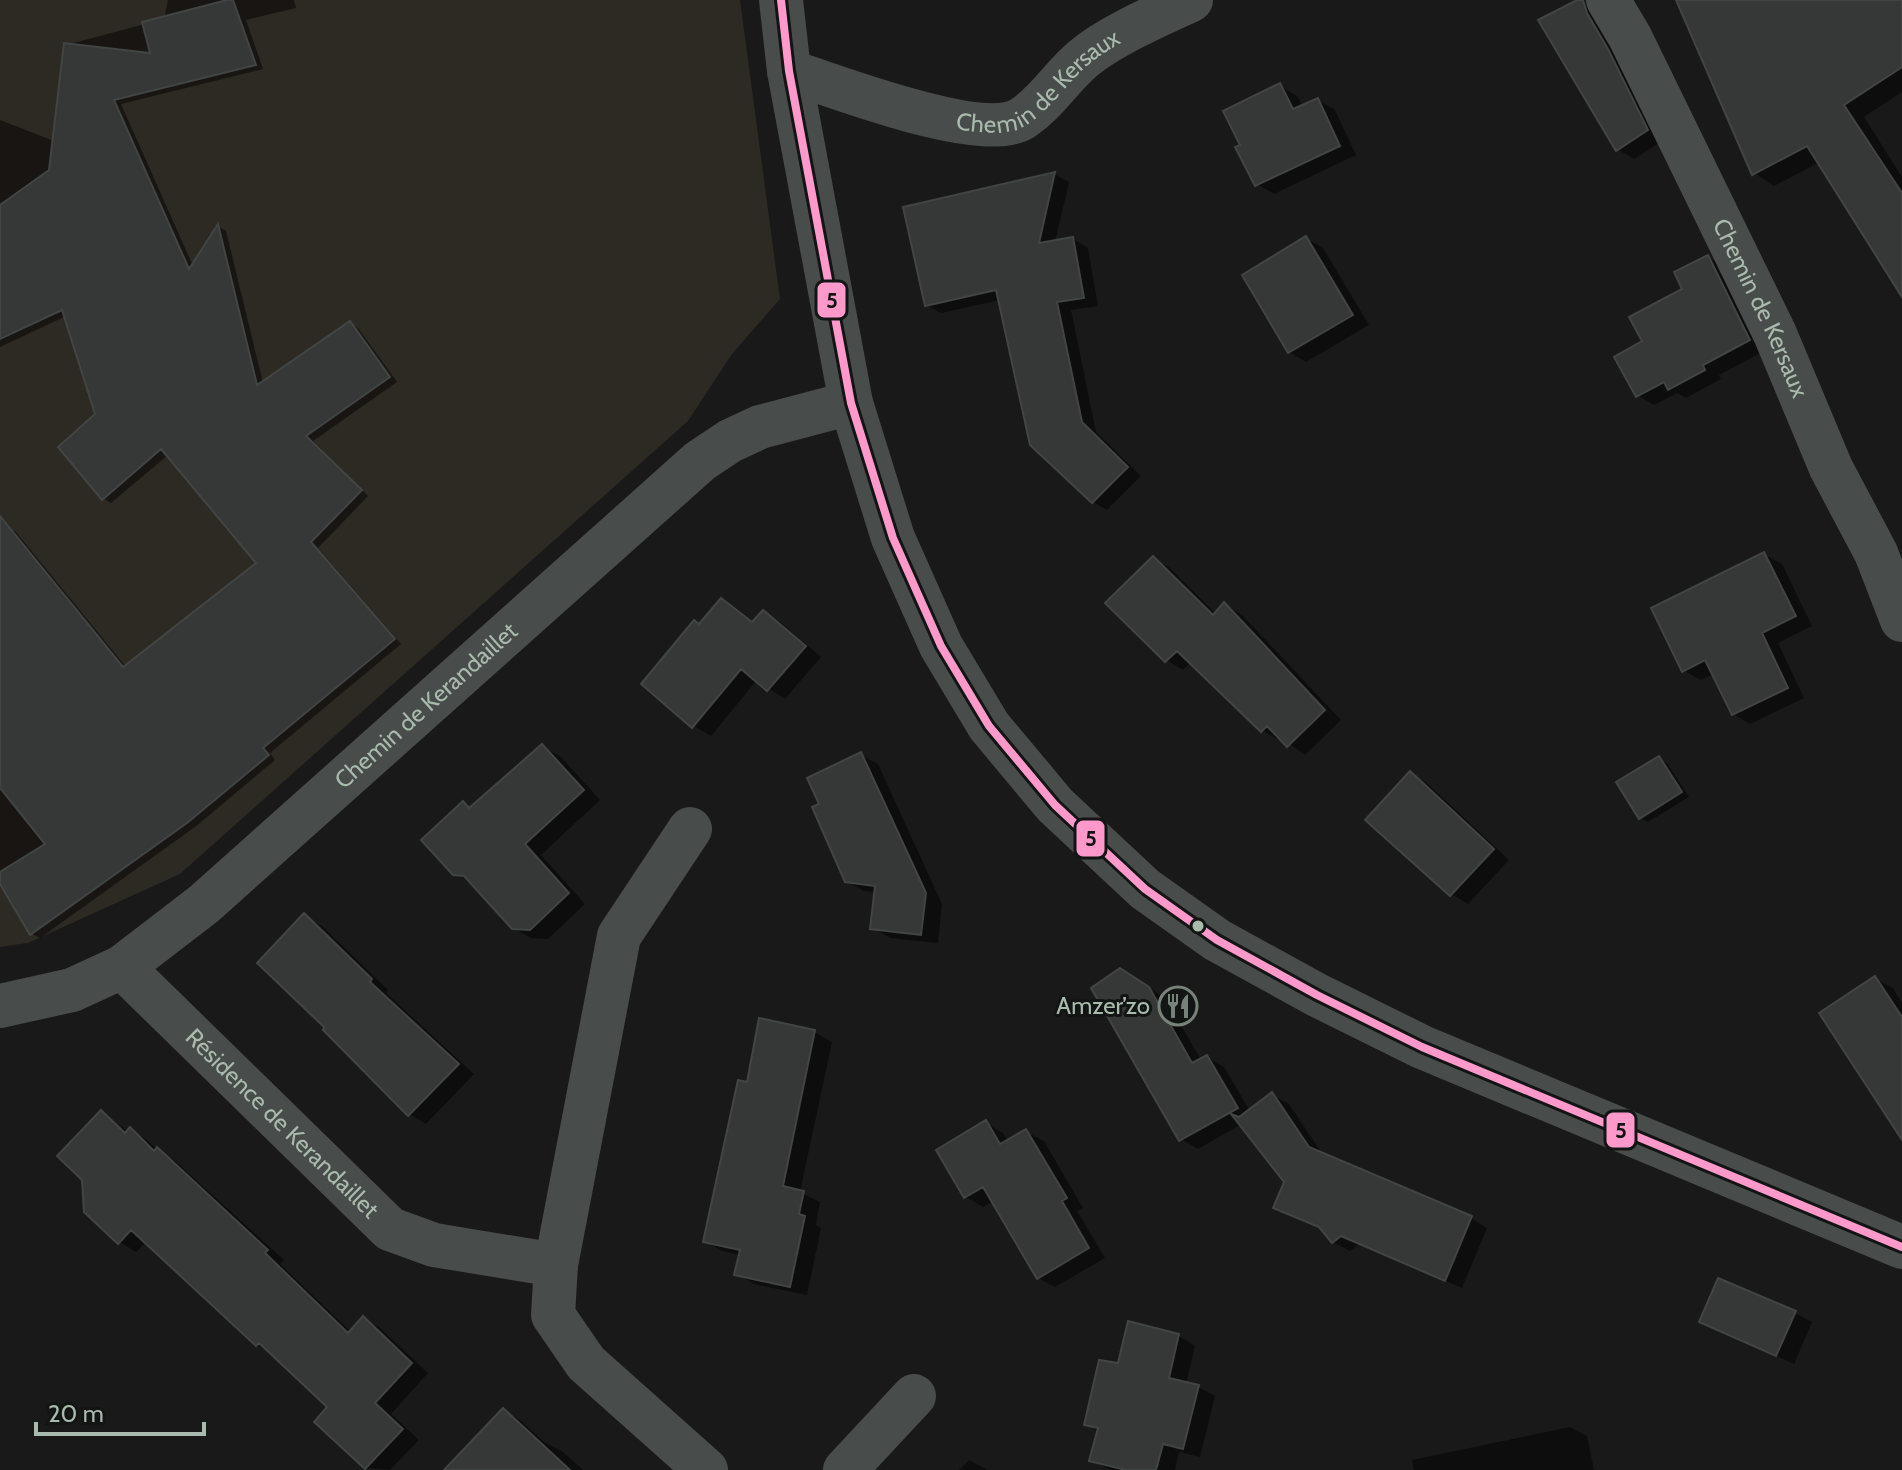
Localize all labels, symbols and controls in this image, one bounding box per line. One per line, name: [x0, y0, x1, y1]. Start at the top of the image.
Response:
street label: Chemin de Kersaux: [954, 22, 1125, 139]
street label: Chemin de Kersaux: [1707, 214, 1815, 402]
line badge: 5: [816, 281, 847, 319]
text: 5: [826, 287, 838, 314]
street label: Chemin de Kerandaillet: [328, 616, 523, 794]
line badge: 5: [1075, 819, 1106, 858]
text: 5: [1085, 825, 1097, 852]
unlabelled marker: [1190, 918, 1206, 934]
restaurant icon: Amzer’zo: [1157, 985, 1199, 1027]
place label: Amzer’zo: [1056, 991, 1150, 1020]
street label: Résidence de Kerandaillet: [180, 1022, 385, 1224]
line badge: 5: [1605, 1111, 1636, 1149]
text: 5: [1615, 1117, 1627, 1144]
scale bar: [36, 1386, 204, 1436]
text: 20 m: [48, 1399, 104, 1428]

